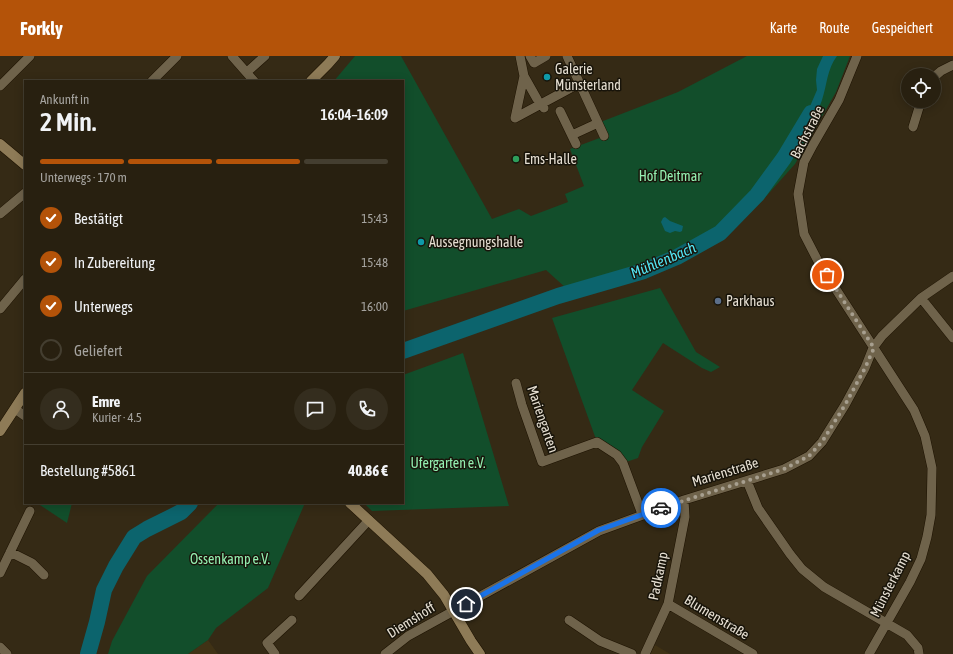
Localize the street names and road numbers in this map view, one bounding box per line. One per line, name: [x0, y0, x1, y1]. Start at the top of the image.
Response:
street label: Bachstraße: [787, 103, 827, 161]
street label: Mariengarten: [524, 383, 562, 455]
street label: Marienstraße: [690, 454, 760, 490]
street label: Münsterkamp: [867, 548, 914, 620]
street label: Padkamp: [645, 550, 671, 602]
street label: Blumenstraße: [682, 591, 752, 643]
street label: Diemshoff: [384, 599, 438, 641]

